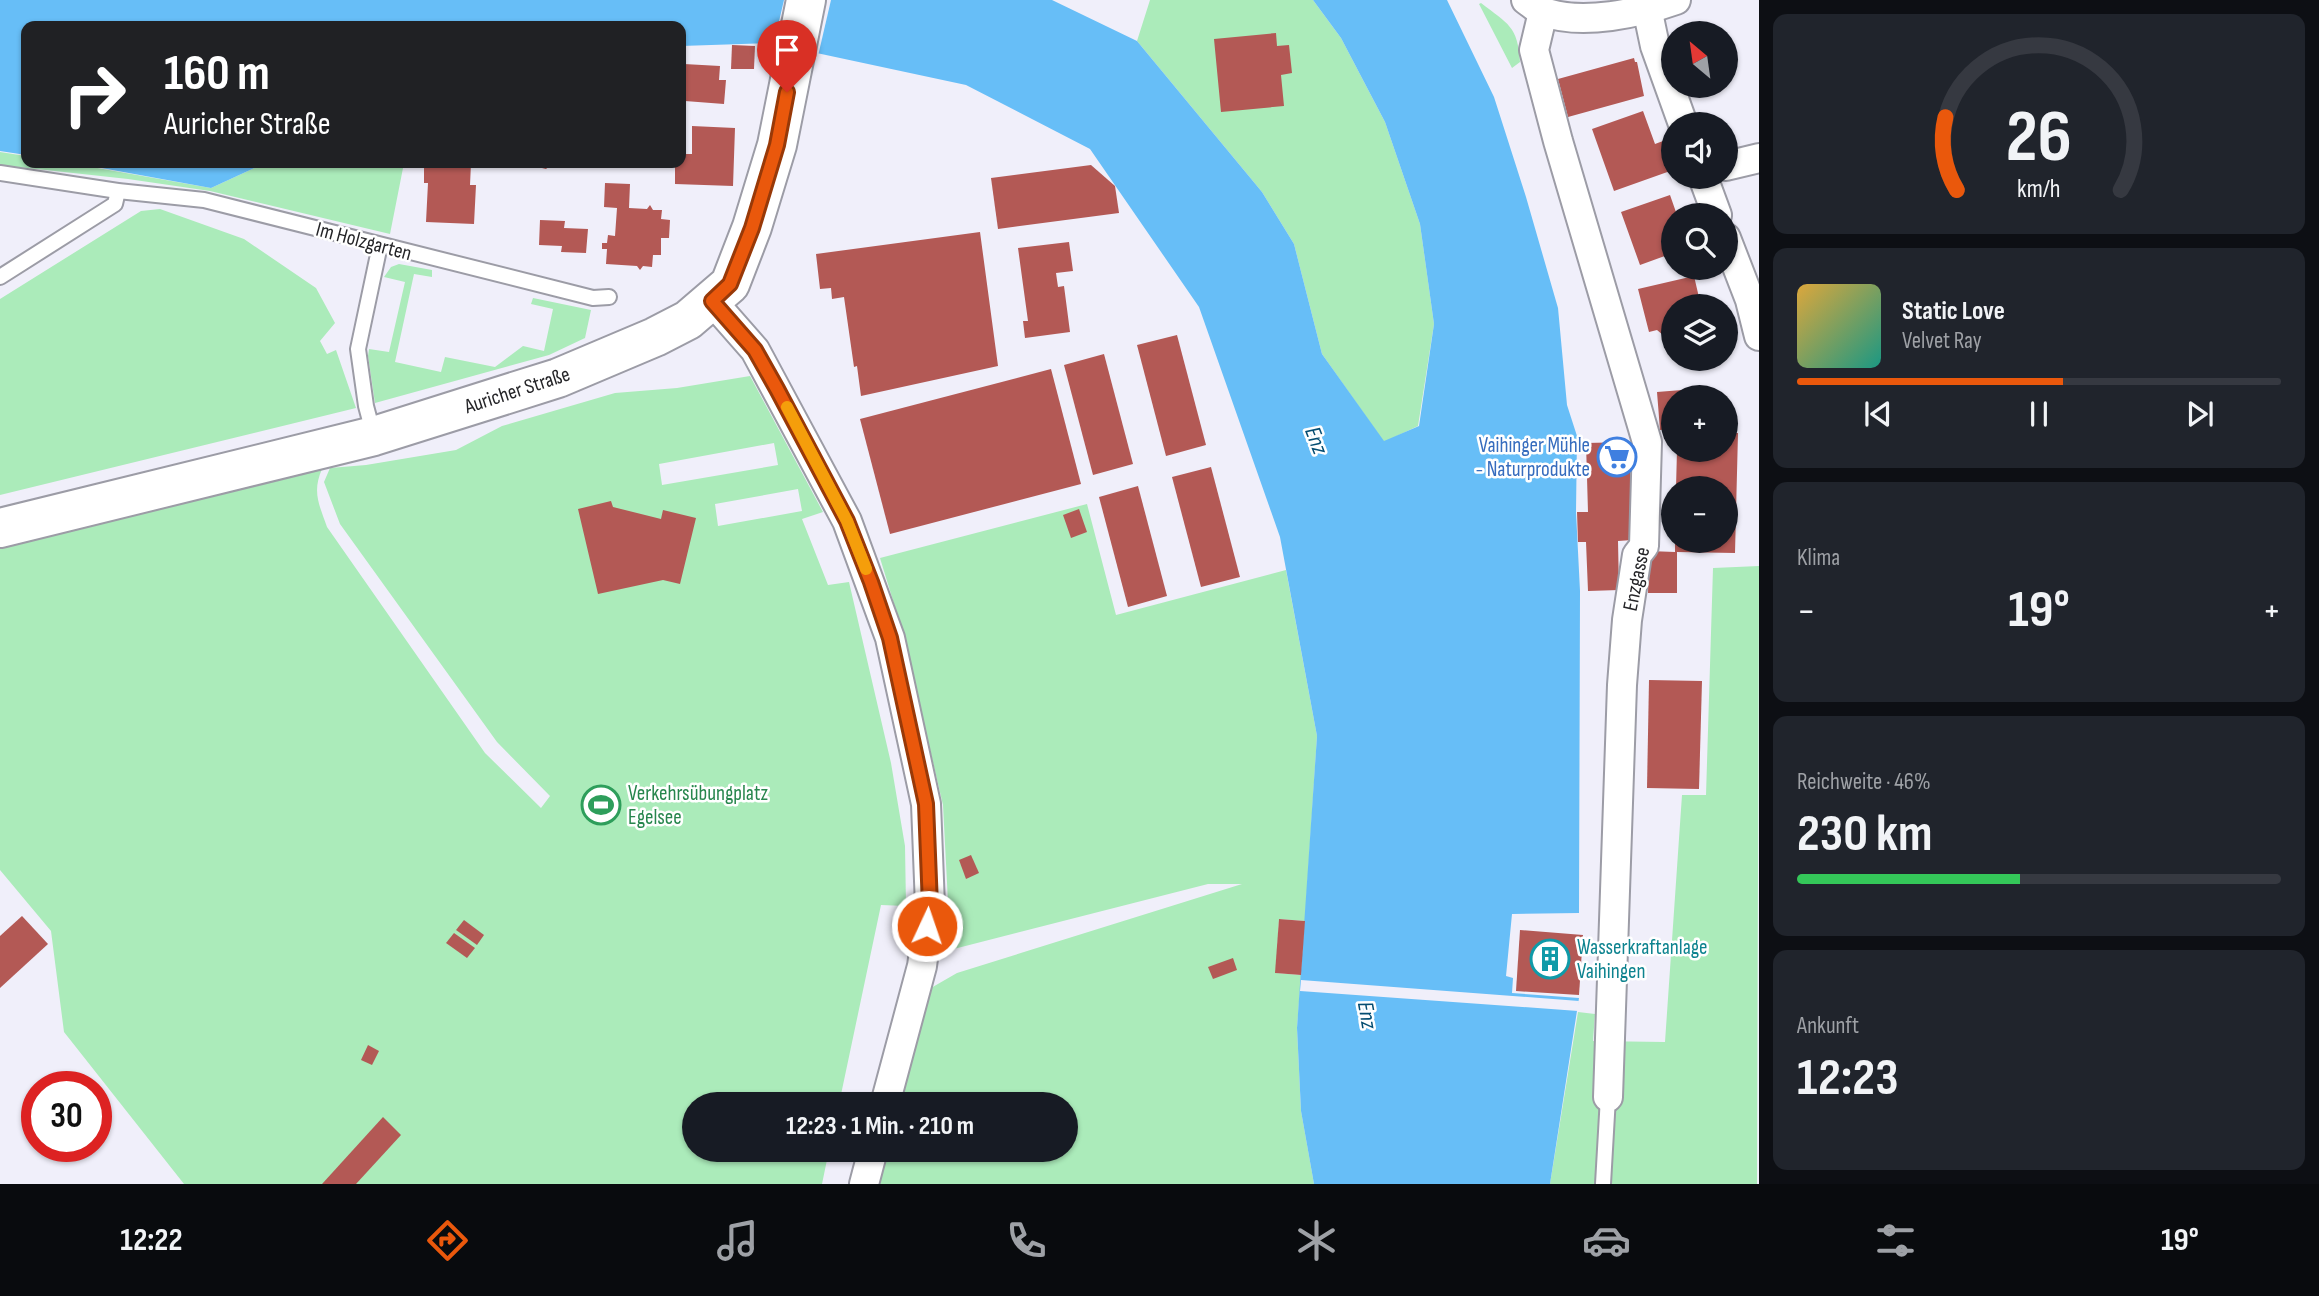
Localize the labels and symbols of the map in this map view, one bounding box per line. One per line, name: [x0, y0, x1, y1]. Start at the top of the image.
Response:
pin: [757, 20, 817, 92]
north arrow: [1661, 21, 1738, 98]
street label: Im Holzgarten: [313, 217, 414, 266]
street label: Auricher Straße: [460, 362, 573, 420]
water label: Enz: [1298, 423, 1334, 459]
place label: Vaihinger Mühle - Naturprodukte: [1476, 433, 1590, 482]
supermarket icon: Vaihinger Mühle - Naturprodukte: [1596, 436, 1638, 478]
street label: Enzgasse: [1618, 545, 1655, 613]
place label: Verkehrsübungplatz Egelsee: [628, 781, 769, 830]
sports icon: Verkehrsübungplatz Egelsee: [580, 784, 622, 826]
position arrow: [890, 889, 964, 963]
place label: Wasserkraftanlage Vaihingen: [1577, 935, 1707, 984]
building icon: Wasserkraftanlage Vaihingen: [1529, 938, 1571, 980]
water label: Enz: [1351, 999, 1383, 1032]
speed limit sign: 30: [21, 1071, 112, 1162]

